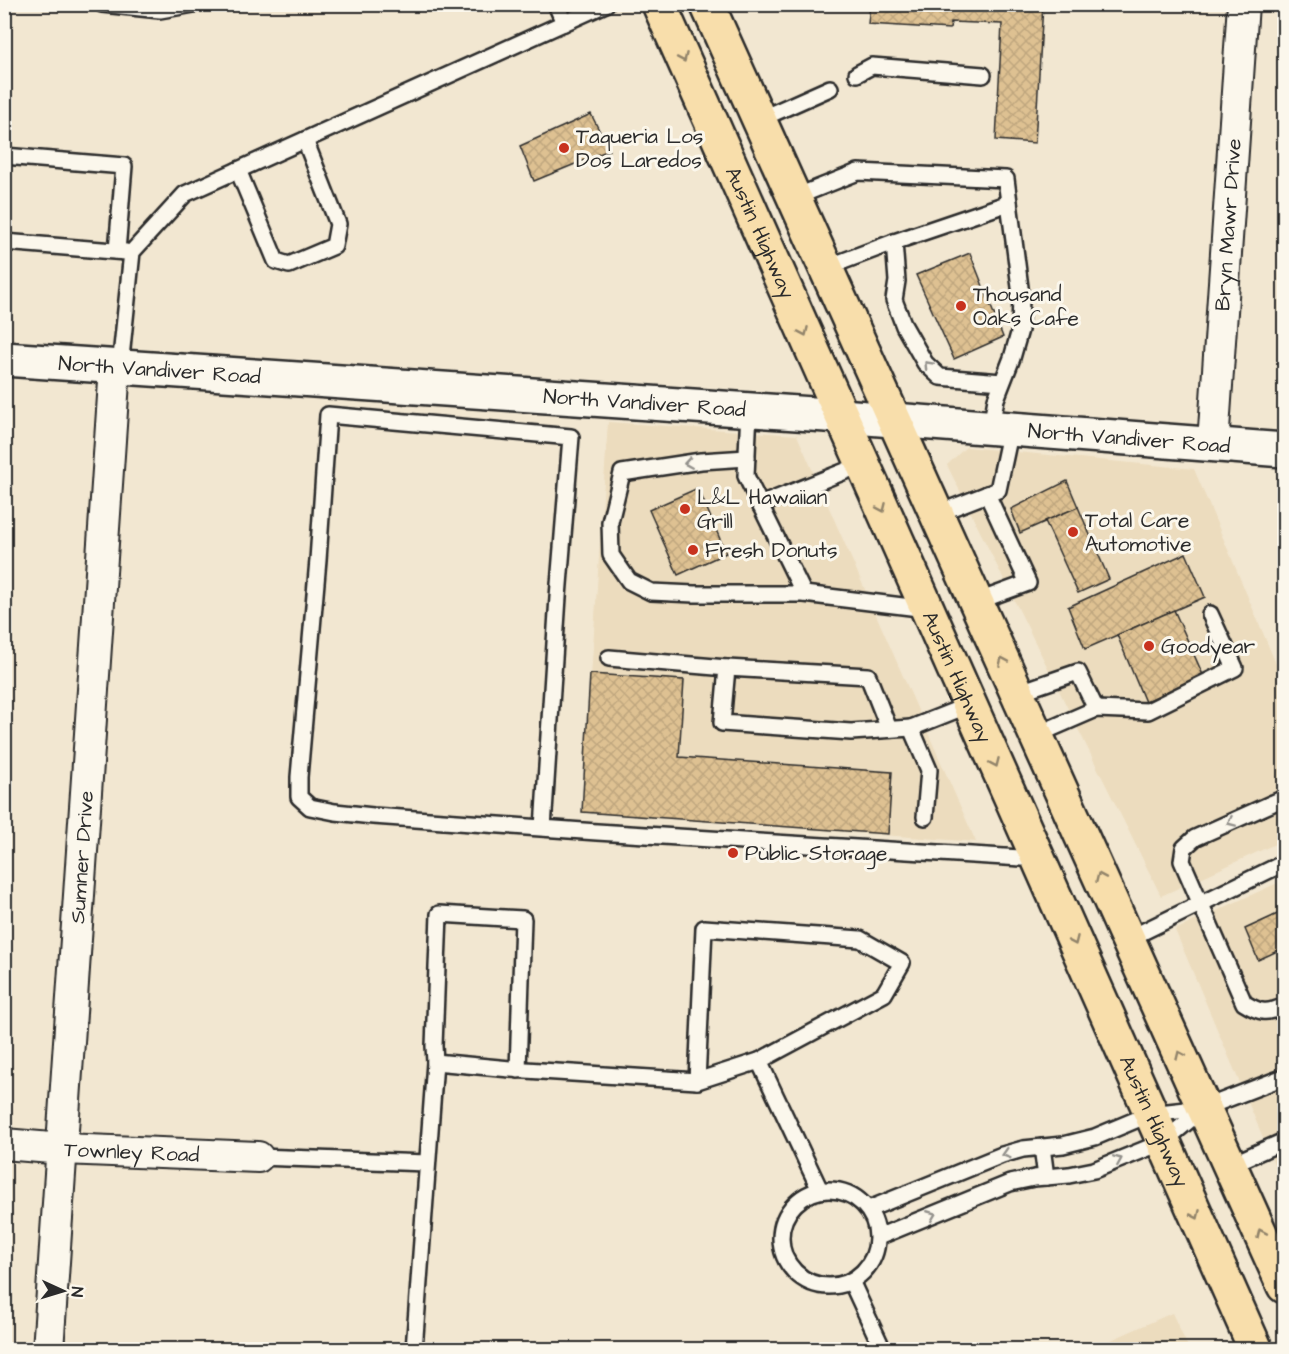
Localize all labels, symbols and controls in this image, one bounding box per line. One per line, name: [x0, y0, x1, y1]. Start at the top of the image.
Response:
one-way arrow: [675, 52, 687, 63]
place label: Taqueria Los Dos Laredos: [576, 122, 703, 175]
street label: Bryn Mawr Drive: [1208, 137, 1248, 312]
marker: Taqueria Los Dos Laredos: [557, 141, 571, 155]
street label: Austin Highway: [718, 162, 803, 304]
place label: Thousand Oaks Cafe: [973, 280, 1079, 333]
marker: Thousand Oaks Cafe: [954, 299, 968, 313]
one-way arrow: [797, 326, 809, 337]
street label: North Vandiver Road: [57, 348, 262, 391]
one-way arrow: [924, 361, 935, 372]
street label: North Vandiver Road: [542, 381, 747, 424]
street label: North Vandiver Road: [1027, 416, 1232, 460]
one-way arrow: [684, 456, 693, 468]
place label: L&L Hawaiian Grill: [697, 483, 827, 536]
one-way arrow: [875, 501, 887, 512]
marker: L&L Hawaiian Grill: [678, 502, 692, 516]
place label: Total Care Automotive: [1085, 506, 1192, 559]
marker: Total Care Automotive: [1066, 525, 1080, 539]
place label: Fresh Donuts: [705, 536, 837, 565]
marker: Fresh Donuts: [686, 543, 700, 557]
street label: Austin Highway: [915, 606, 1000, 749]
place label: Goodyear: [1161, 632, 1256, 663]
marker: Goodyear: [1142, 639, 1156, 653]
one-way arrow: [998, 657, 1010, 668]
one-way arrow: [988, 756, 1000, 767]
street label: Sumner Drive: [63, 790, 101, 925]
one-way arrow: [1226, 814, 1237, 826]
place label: Public Storage: [745, 839, 887, 870]
marker: Public Storage: [726, 846, 740, 860]
one-way arrow: [1095, 873, 1107, 884]
one-way arrow: [1067, 935, 1079, 946]
street label: Austin Highway: [1112, 1050, 1197, 1193]
one-way arrow: [1176, 1050, 1188, 1061]
street label: Townley Road: [64, 1135, 200, 1169]
one-way arrow: [1001, 1147, 1012, 1159]
one-way arrow: [1111, 1155, 1122, 1167]
one-way arrow: [1189, 1209, 1201, 1220]
one-way arrow: [926, 1210, 937, 1222]
one-way arrow: [1256, 1228, 1268, 1239]
north arrow: [33, 1261, 93, 1321]
text: N: [66, 1286, 88, 1298]

